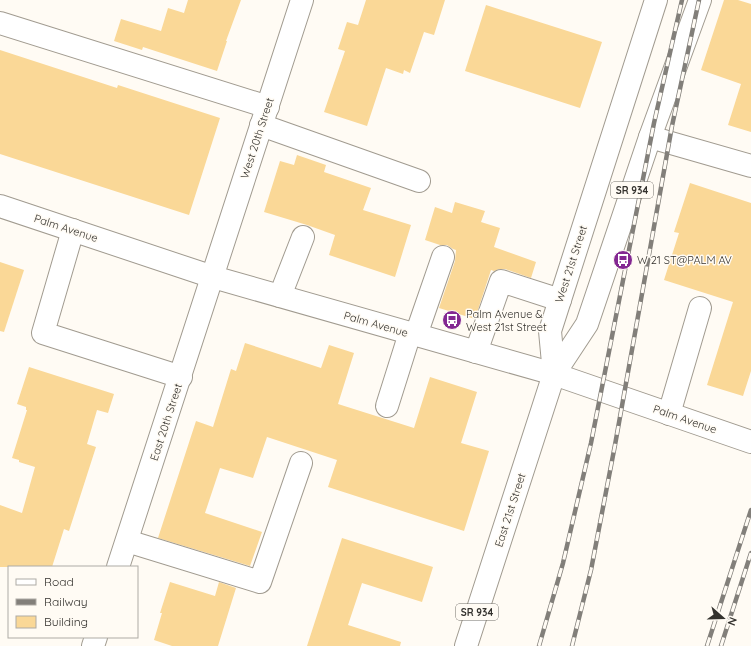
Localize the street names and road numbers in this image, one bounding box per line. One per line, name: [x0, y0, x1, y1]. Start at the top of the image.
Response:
street label: West 20th Street: [237, 96, 277, 180]
road number: SR 934: [611, 182, 653, 198]
street label: Palm Avenue: [32, 211, 100, 245]
street label: West 21st Street: [552, 223, 590, 305]
street label: Palm Avenue: [342, 308, 410, 340]
street label: East 20th Street: [147, 381, 185, 462]
street label: Palm Avenue: [651, 402, 719, 436]
street label: East 21st Street: [491, 471, 529, 549]
road number: SR 934: [456, 604, 498, 620]

